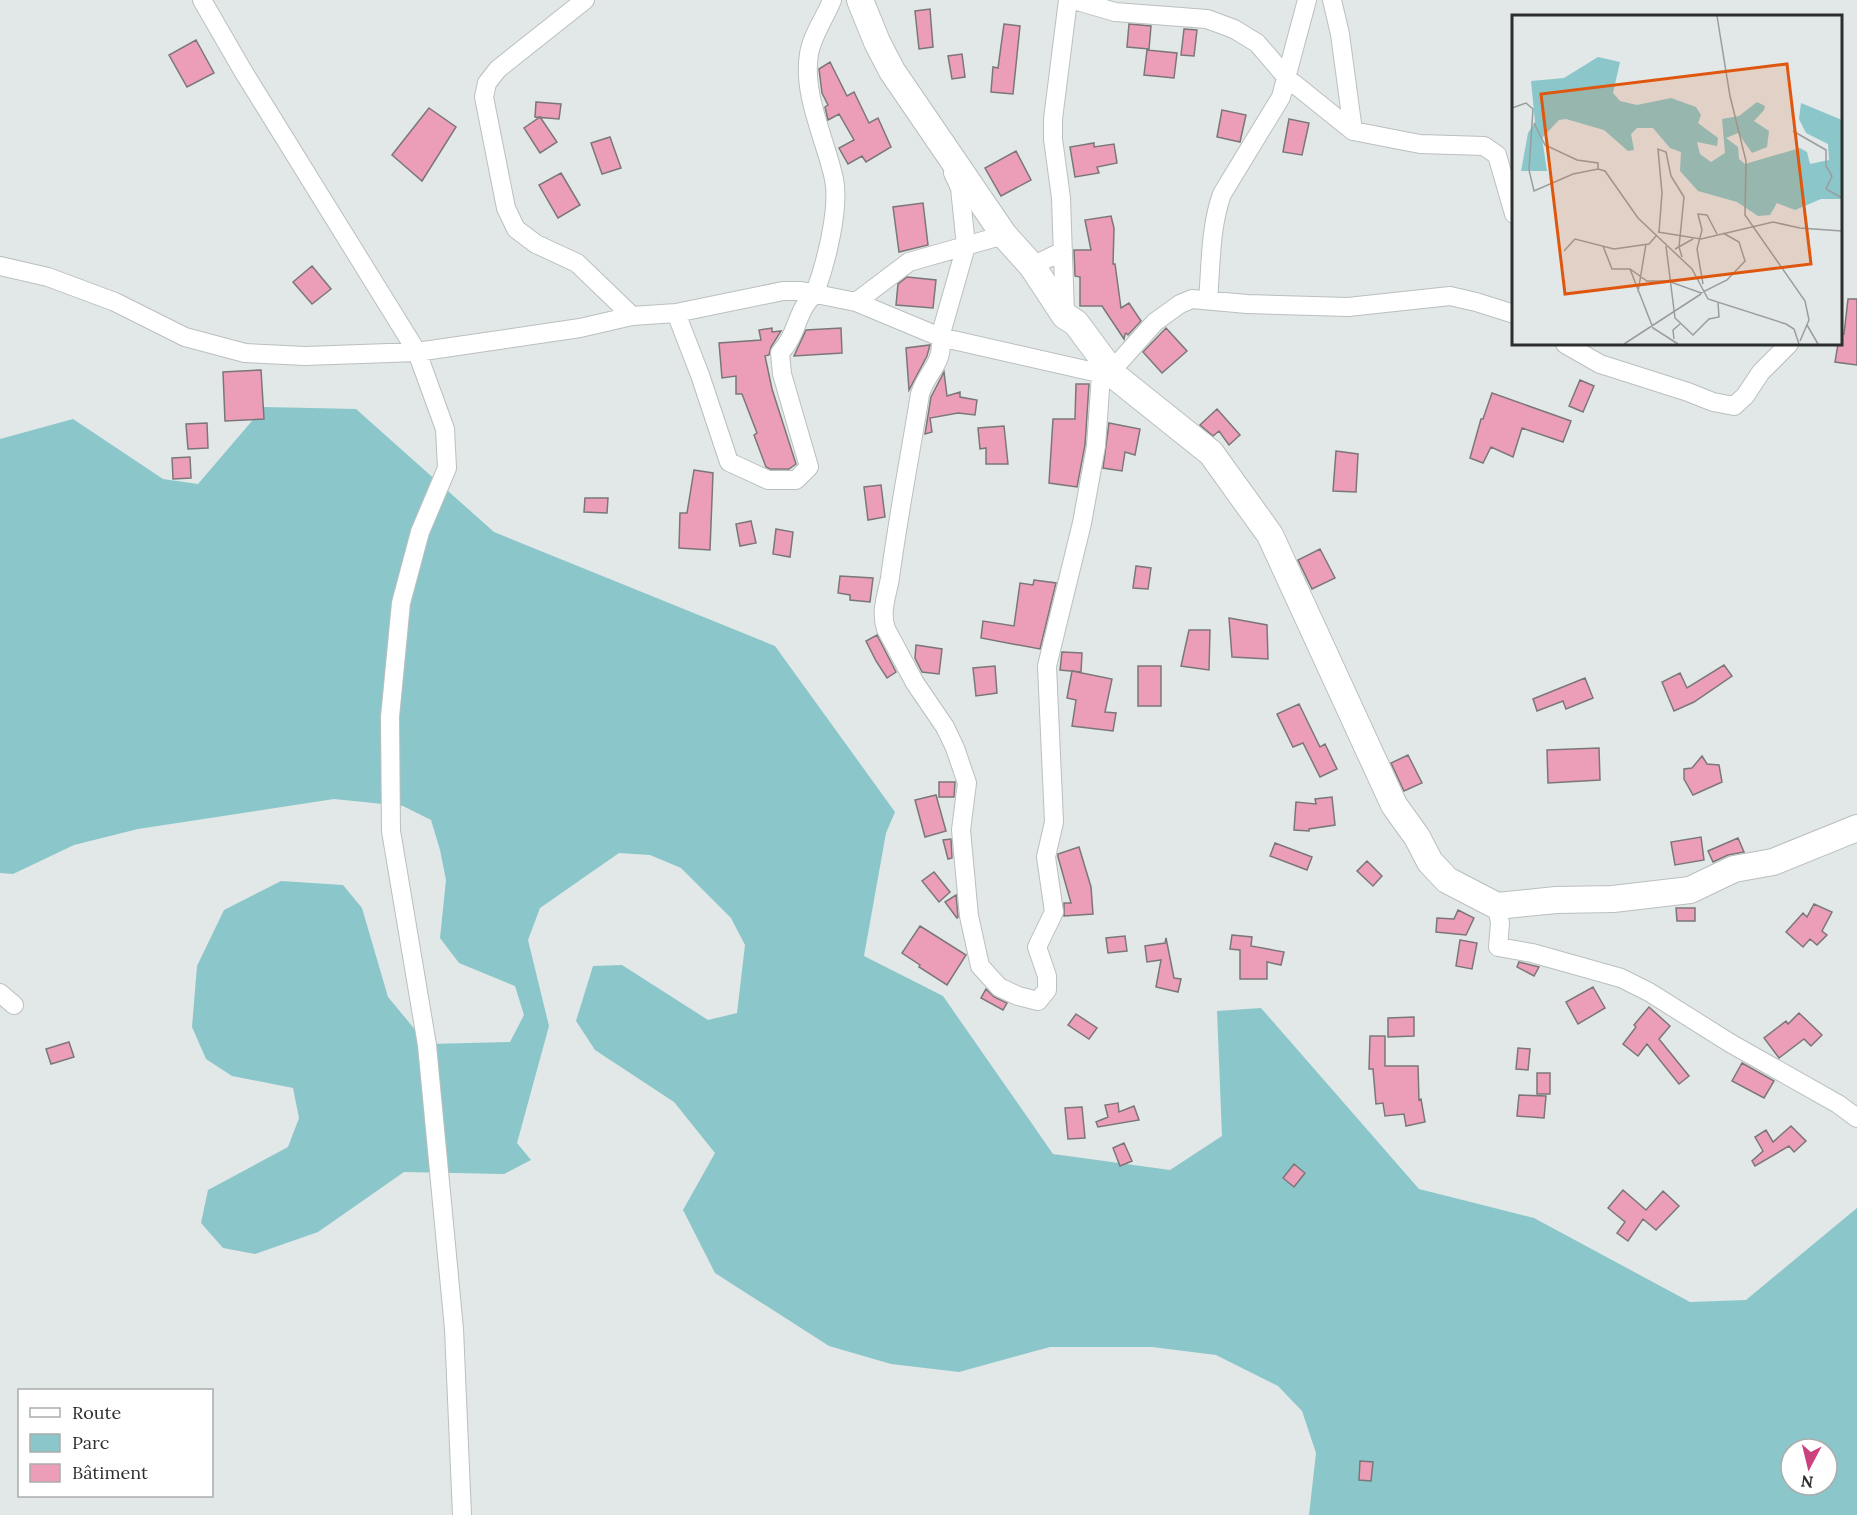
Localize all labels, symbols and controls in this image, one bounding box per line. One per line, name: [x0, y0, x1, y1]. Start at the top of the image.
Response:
inset map: [1512, 15, 1842, 345]
legend: [18, 1389, 213, 1497]
text: Route: [72, 1401, 121, 1424]
text: Parc: [72, 1431, 109, 1454]
north arrow: [1779, 1437, 1839, 1497]
text: Bâtiment: [72, 1461, 148, 1484]
text: N: [1800, 1471, 1815, 1493]

